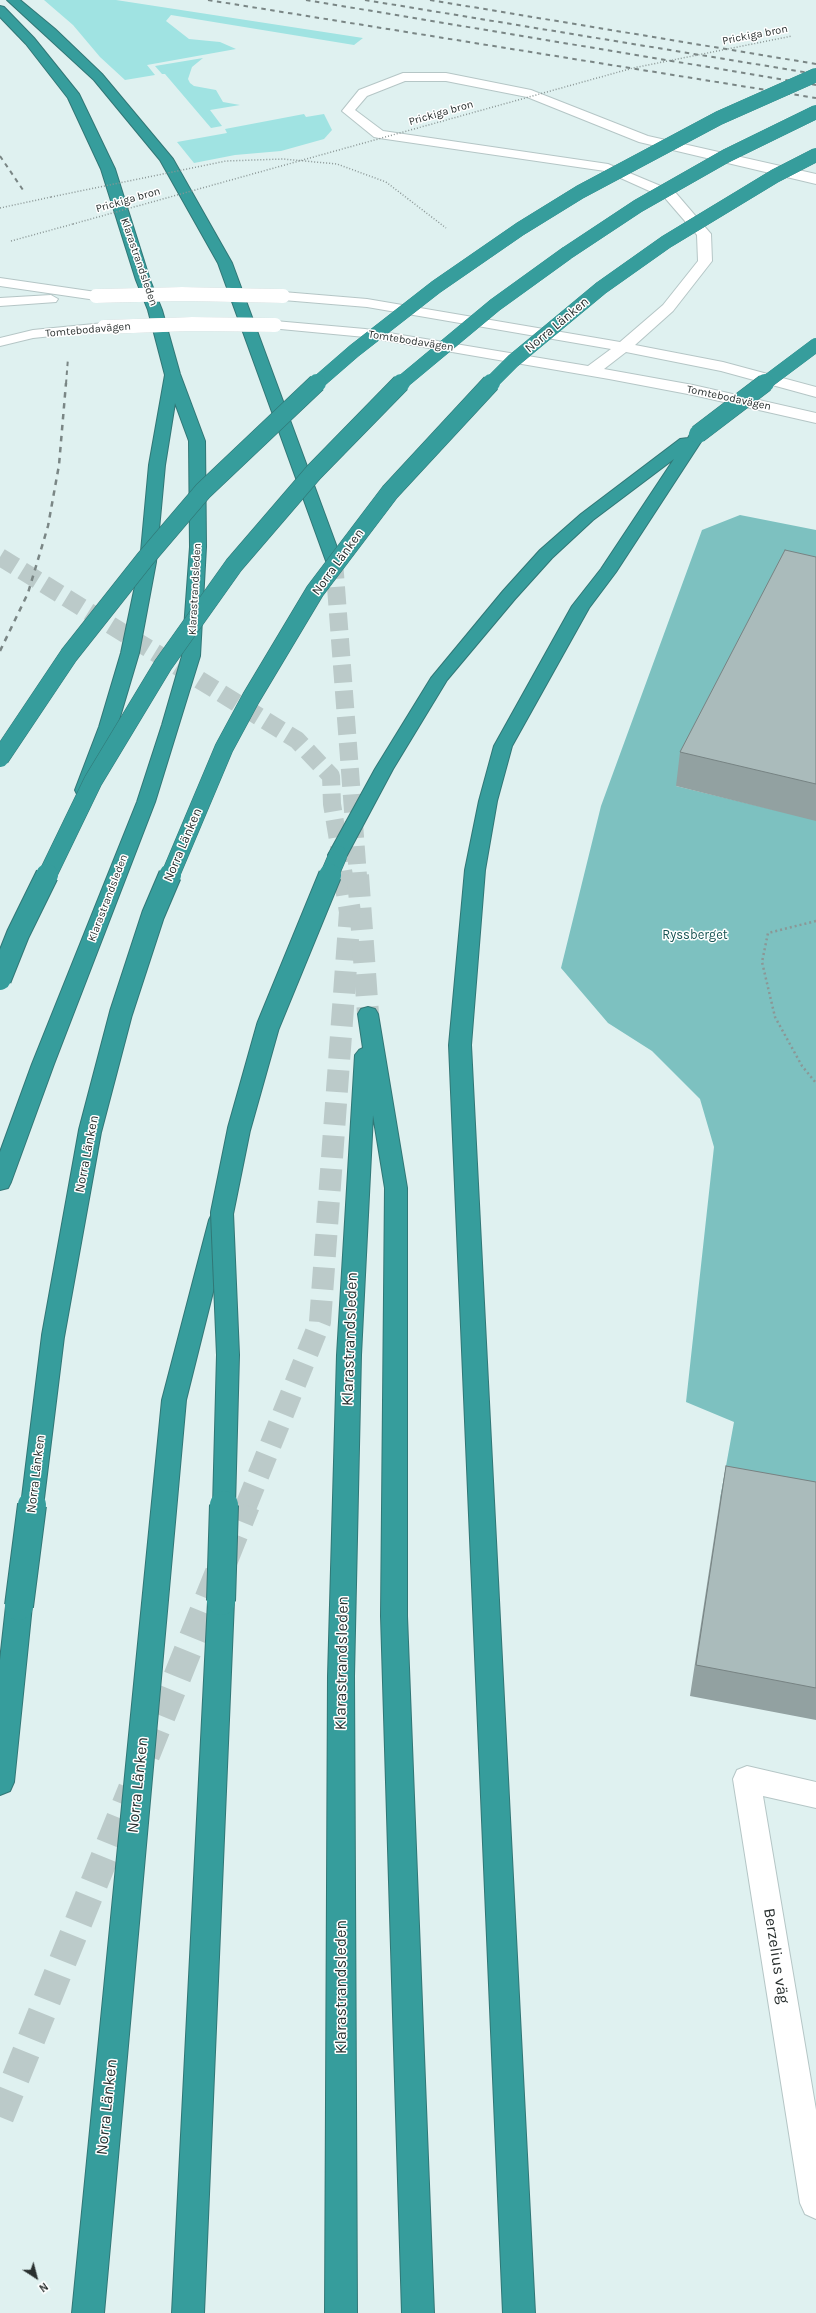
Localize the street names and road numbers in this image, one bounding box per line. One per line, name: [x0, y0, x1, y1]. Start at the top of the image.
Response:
street label: Prickiga bron: [721, 22, 789, 48]
street label: Prickiga bron: [407, 97, 475, 129]
street label: Prickiga bron: [94, 184, 162, 216]
street label: Klarastrandsleden: [118, 216, 160, 308]
street label: Norra Länken: [522, 294, 592, 356]
street label: Tomtebodavägen: [45, 320, 131, 340]
street label: Tomtebodavägen: [368, 328, 454, 354]
street label: Tomtebodavägen: [686, 383, 772, 413]
street label: Norra Länken: [309, 526, 367, 598]
street label: Klarastrandsleden: [186, 543, 204, 635]
street label: Norra Länken: [160, 806, 206, 884]
street label: Klarastrandsleden: [85, 853, 131, 943]
street label: Norra Länken: [72, 1114, 102, 1194]
street label: Klarastrandsleden: [338, 1272, 362, 1406]
street label: Norra Länken: [23, 1434, 49, 1514]
street label: Klarastrandsleden: [331, 1596, 353, 1730]
street label: Norra Länken: [123, 1736, 153, 1834]
street label: Berzelius väg: [759, 1907, 793, 2005]
street label: Klarastrandsleden: [331, 1920, 351, 2054]
street label: Norra Länken: [92, 2058, 122, 2156]

